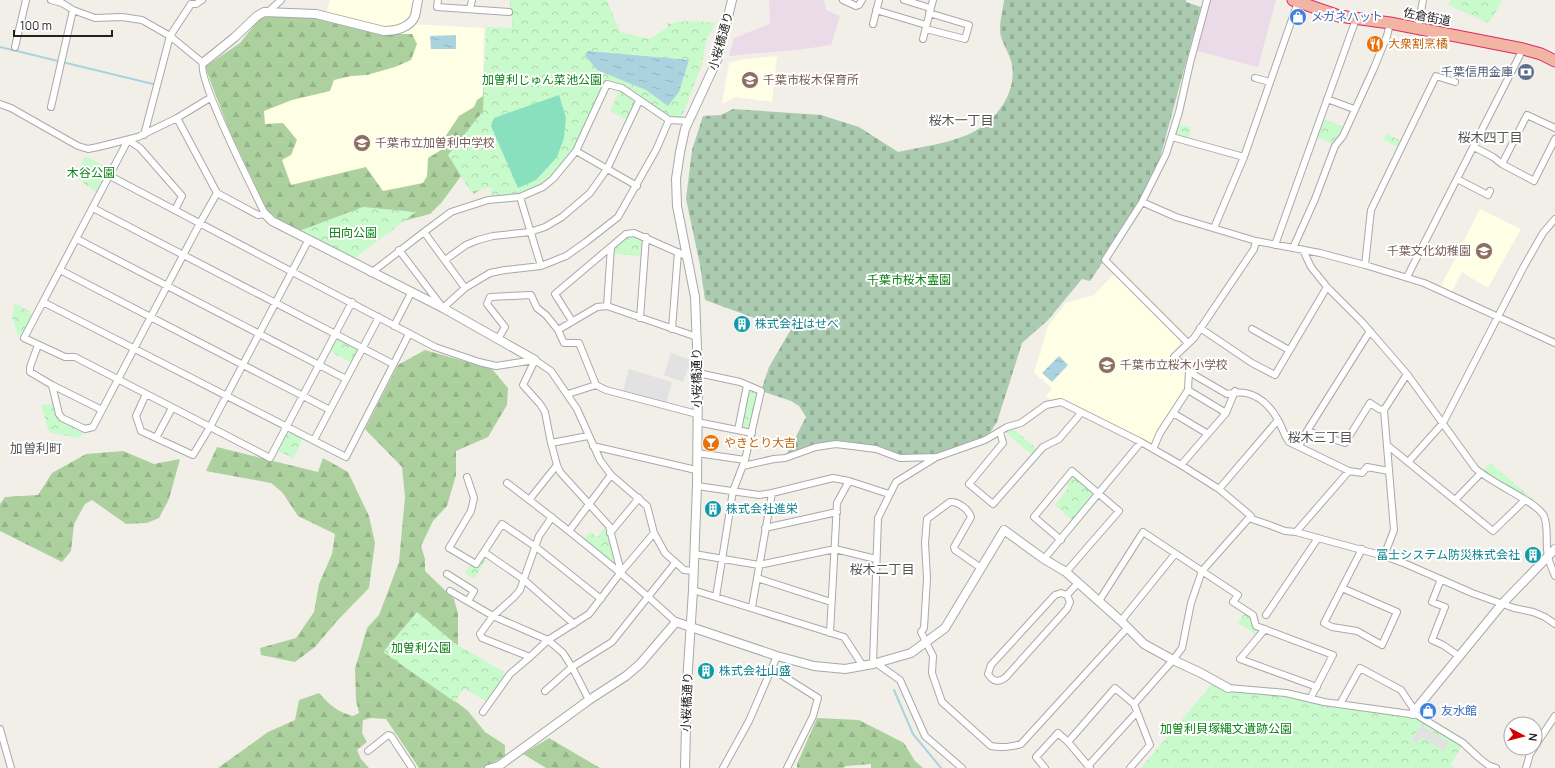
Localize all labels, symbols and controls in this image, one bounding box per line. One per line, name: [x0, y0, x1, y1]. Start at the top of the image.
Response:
street label: 佐倉街道: [1402, 4, 1452, 29]
shop icon: メガネハット: [1288, 7, 1308, 27]
place label: メガネハット: [1311, 8, 1383, 25]
street label: 小桜橋通り: [704, 10, 737, 72]
scale bar: [14, 12, 112, 38]
text: 100 m: [20, 17, 52, 34]
restaurant icon: 大衆割烹橘: [1365, 34, 1385, 54]
place label: 大衆割烹橘: [1388, 35, 1448, 52]
bank icon: 千葉信用金庫: [1516, 62, 1536, 82]
place label: 千葉信用金庫: [1441, 63, 1513, 80]
school or university icon: 千葉市桜木保育所: [740, 70, 760, 90]
park label: 加曽利じゅん菜池公園: [482, 71, 602, 88]
place label: 千葉市桜木保育所: [763, 71, 859, 88]
district label: 桜木一丁目: [928, 111, 994, 129]
district label: 桜木四丁目: [1457, 128, 1523, 146]
school or university icon: 千葉市立加曽利中学校: [352, 133, 372, 153]
place label: 千葉市立加曽利中学校: [375, 134, 495, 151]
park label: 木谷公園: [67, 164, 115, 181]
park label: 田向公園: [329, 224, 377, 241]
school or university icon: 千葉文化幼稚園: [1474, 241, 1494, 261]
place label: 千葉文化幼稚園: [1387, 242, 1471, 259]
park label: 千葉市桜木霊園: [867, 271, 951, 288]
building icon: 株式会社はせべ: [732, 314, 752, 334]
place label: 株式会社はせべ: [755, 315, 839, 332]
street label: 小桜橋通り: [688, 348, 705, 408]
school or university icon: 千葉市立桜木小学校: [1097, 355, 1117, 375]
place label: 千葉市立桜木小学校: [1120, 356, 1228, 373]
district label: 桜木三丁目: [1287, 428, 1353, 446]
bar icon: やきとり大吉: [701, 433, 721, 453]
place label: やきとり大吉: [724, 434, 796, 451]
district label: 加曽利町: [10, 439, 62, 457]
building icon: 株式会社進栄: [703, 499, 723, 519]
place label: 株式会社進栄: [726, 500, 798, 517]
building icon: 冨士システム防災株式会社: [1523, 545, 1543, 565]
place label: 冨士システム防災株式会社: [1376, 546, 1520, 563]
district label: 桜木二丁目: [849, 560, 915, 578]
park label: 加曽利公園: [391, 639, 451, 656]
building icon: 株式会社山盛: [696, 661, 716, 681]
place label: 株式会社山盛: [719, 662, 791, 679]
street label: 小桜橋通り: [677, 672, 696, 732]
shop icon: 友水館: [1418, 701, 1438, 721]
place label: 友水館: [1441, 702, 1477, 719]
north arrow: [1503, 716, 1543, 756]
park label: 加曽利貝塚縄文遺跡公園: [1160, 720, 1292, 737]
text: N: [1525, 732, 1541, 742]

